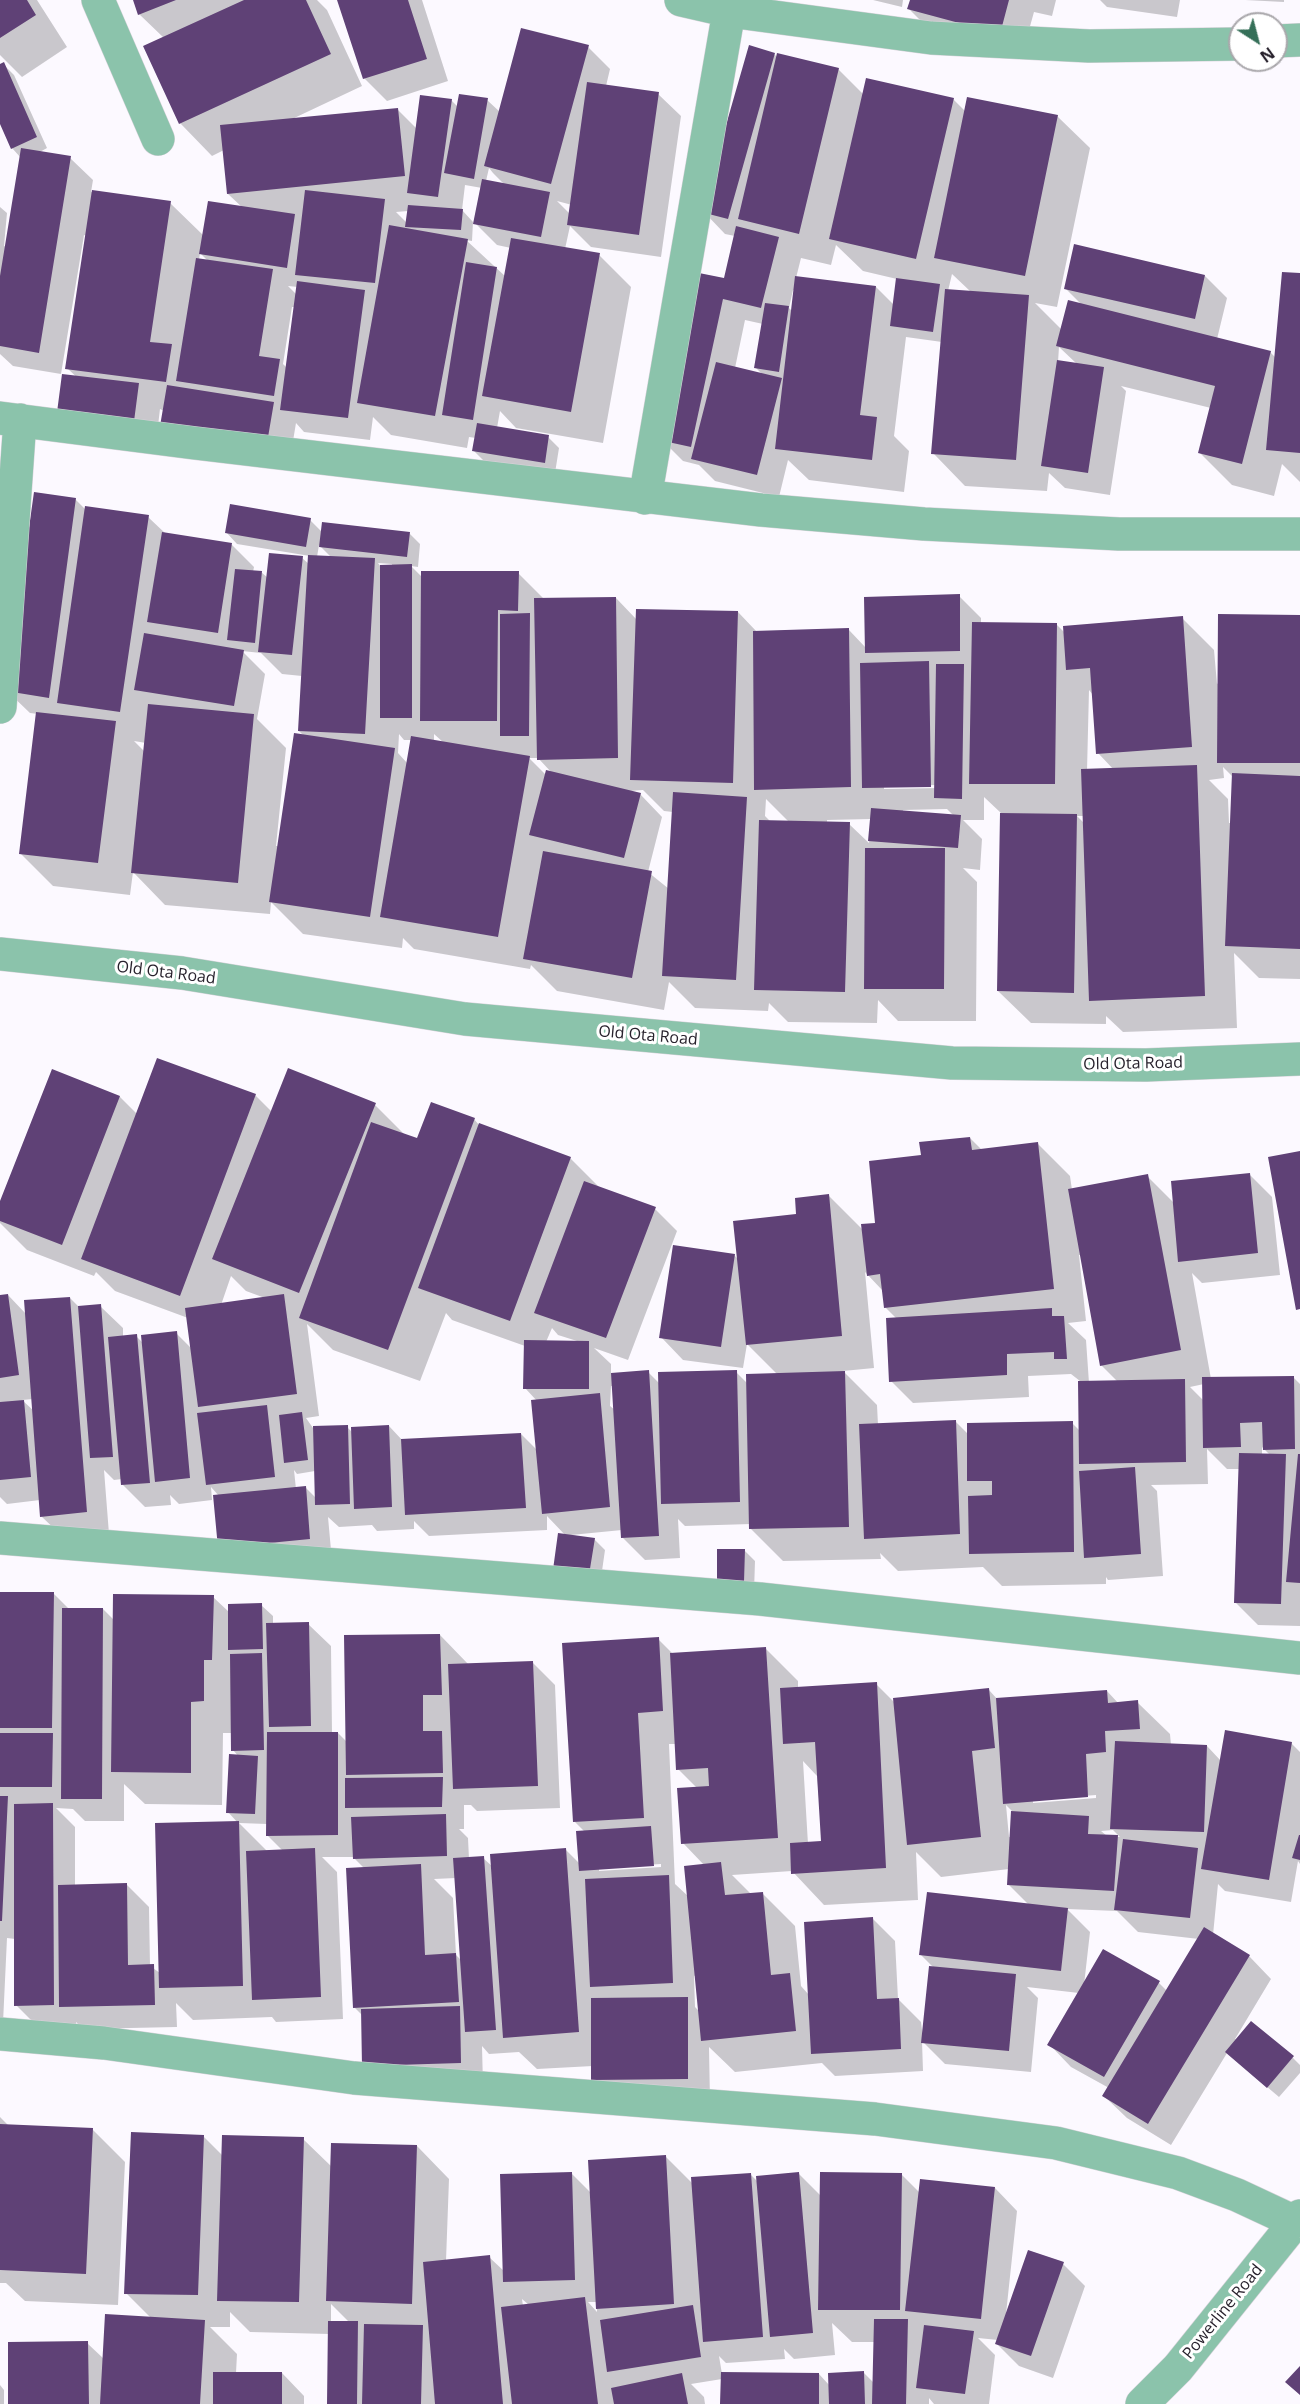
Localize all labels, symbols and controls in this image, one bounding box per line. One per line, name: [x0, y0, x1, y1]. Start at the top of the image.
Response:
north arrow: [1228, 12, 1288, 72]
text: N: [1256, 42, 1279, 68]
street label: Old Ota Road: [115, 957, 217, 989]
street label: Old Ota Road: [597, 1022, 699, 1050]
street label: Old Ota Road: [1083, 1054, 1183, 1074]
street label: Powerline Road: [1179, 2261, 1267, 2363]

